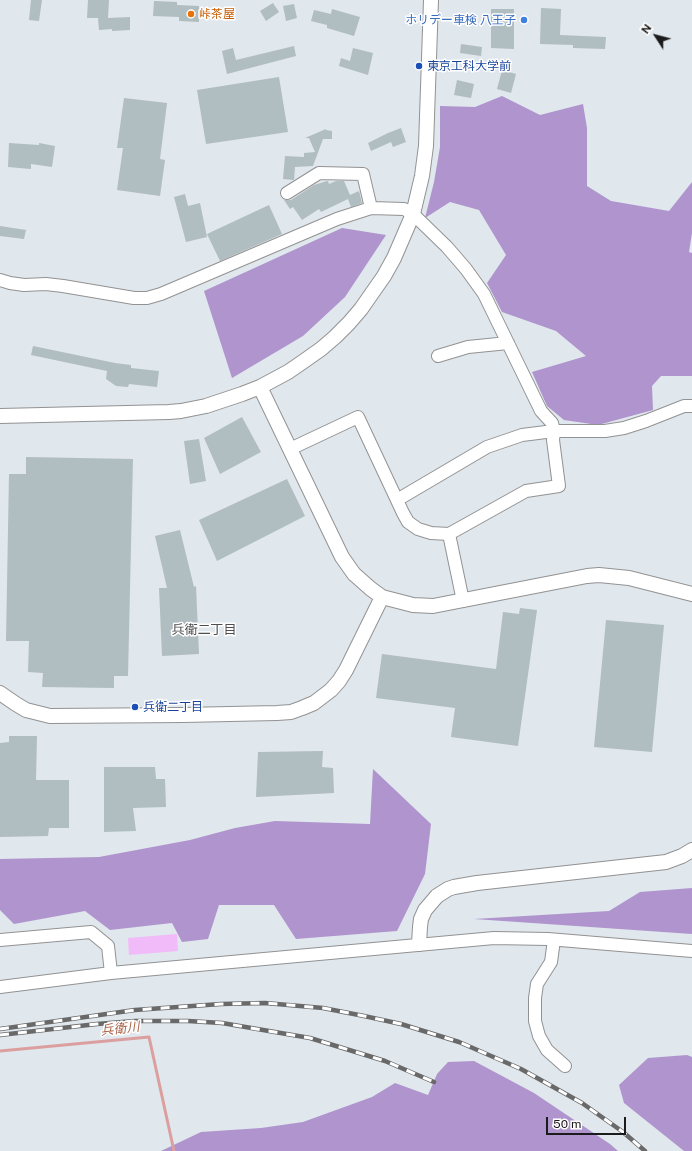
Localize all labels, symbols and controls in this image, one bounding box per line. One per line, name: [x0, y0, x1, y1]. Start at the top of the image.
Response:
place label: 峠茶屋: [199, 7, 235, 21]
marker: 峠茶屋: [186, 9, 196, 19]
place label: ホリデー車検 八王子: [405, 13, 516, 27]
marker: ホリデー車検 八王子: [519, 15, 529, 25]
north arrow: [636, 16, 676, 56]
text: N: [639, 22, 654, 36]
place label: 東京工科大学前: [427, 59, 511, 73]
marker: 東京工科大学前: [414, 61, 424, 71]
district label: 兵衛二丁目: [172, 622, 236, 638]
place label: 兵衛二丁目: [143, 700, 203, 714]
marker: 兵衛二丁目: [130, 702, 140, 712]
water label: 兵衛川: [100, 1019, 140, 1039]
scale bar: [548, 1109, 628, 1135]
text: 50 m: [553, 1117, 581, 1131]

